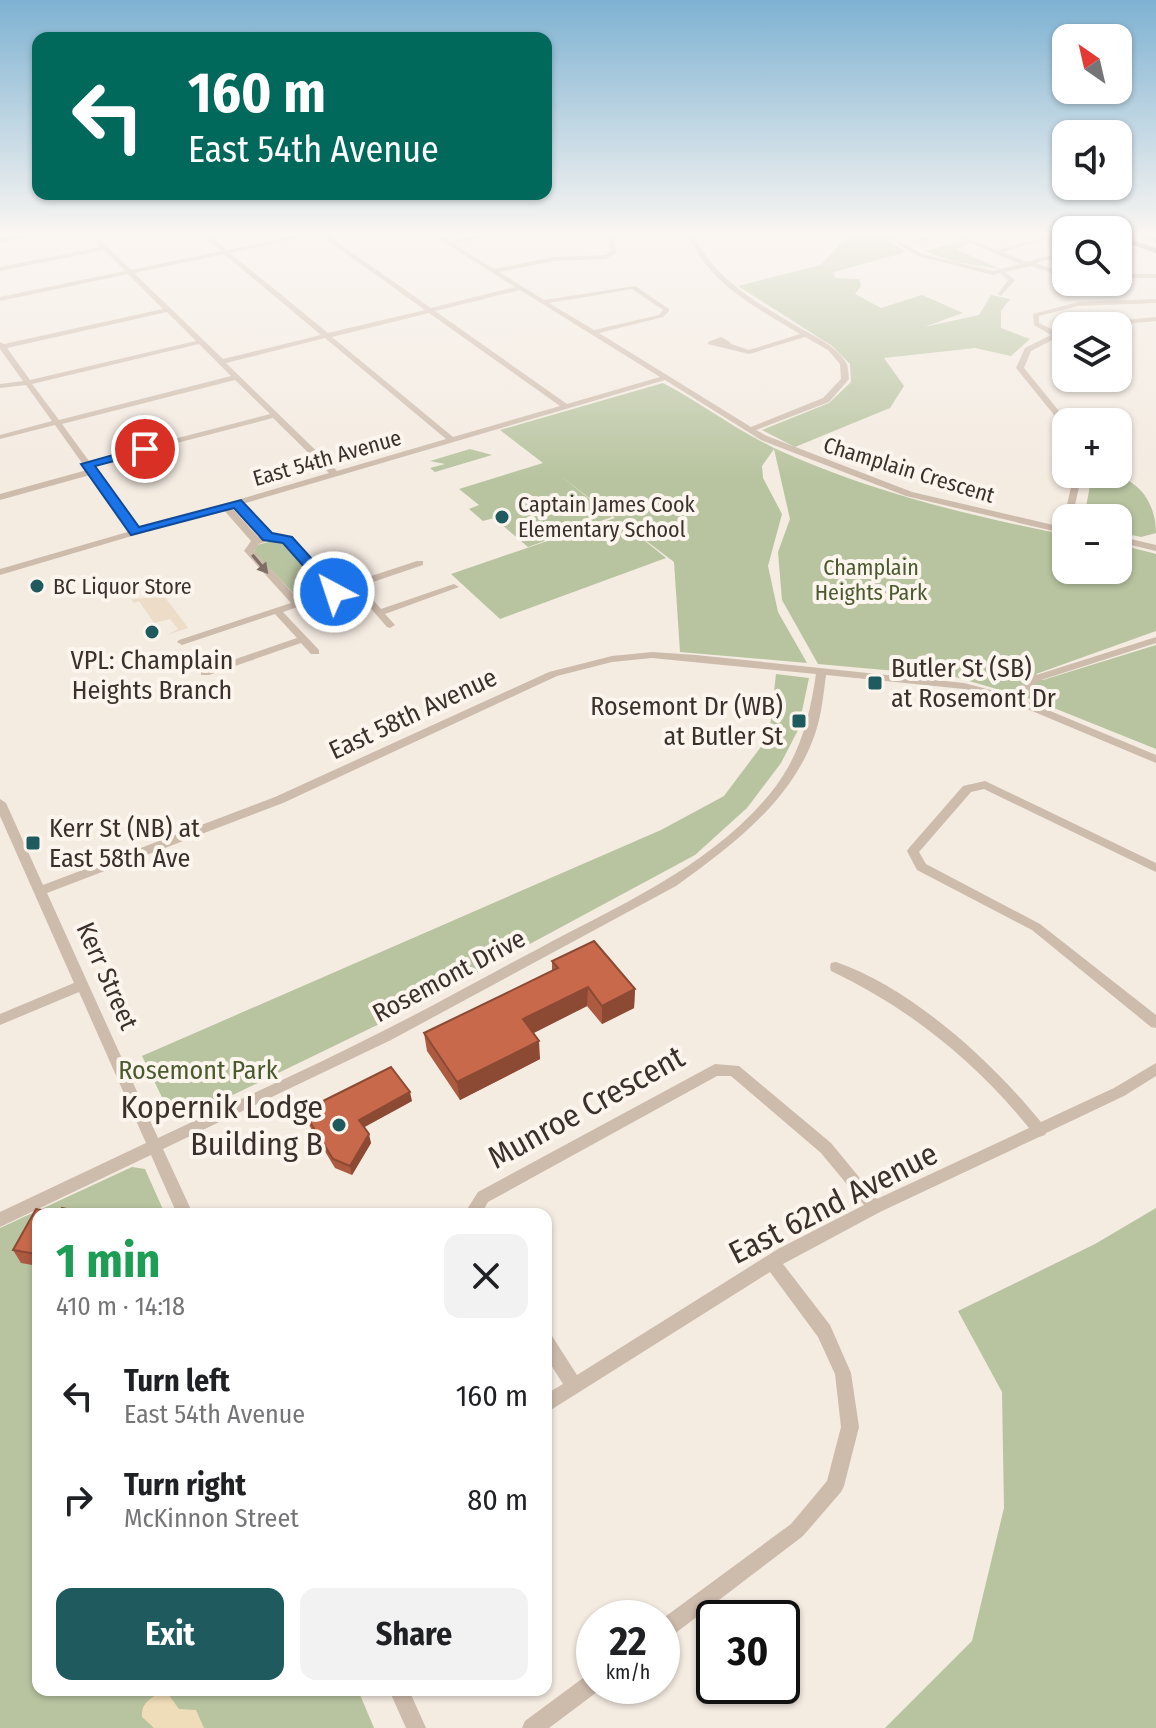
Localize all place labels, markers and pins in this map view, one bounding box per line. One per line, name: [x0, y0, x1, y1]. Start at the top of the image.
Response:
pin: [111, 415, 179, 483]
place label: Captain James Cook Elementary School: [518, 491, 696, 543]
marker: Captain James Cook Elementary School: [493, 508, 511, 526]
place label: BC Liquor Store: [53, 573, 192, 600]
marker: BC Liquor Store: [28, 577, 46, 595]
marker: VPL: Champlain Heights Branch: [143, 623, 161, 641]
place label: VPL: Champlain Heights Branch: [71, 645, 233, 706]
place label: Butler St (SB) at Rosemont Dr: [891, 653, 1056, 714]
marker: Butler St (SB) at Rosemont Dr: [866, 674, 884, 692]
place label: Rosemont Dr (WB) at Butler St: [590, 691, 783, 752]
marker: Rosemont Dr (WB) at Butler St: [790, 712, 808, 730]
place label: Kerr St (NB) at East 58th Ave: [49, 813, 200, 874]
marker: Kerr St (NB) at East 58th Ave: [24, 834, 42, 852]
place label: Kopernik Lodge Building B: [121, 1088, 323, 1163]
marker: Kopernik Lodge Building B: [330, 1116, 348, 1134]

